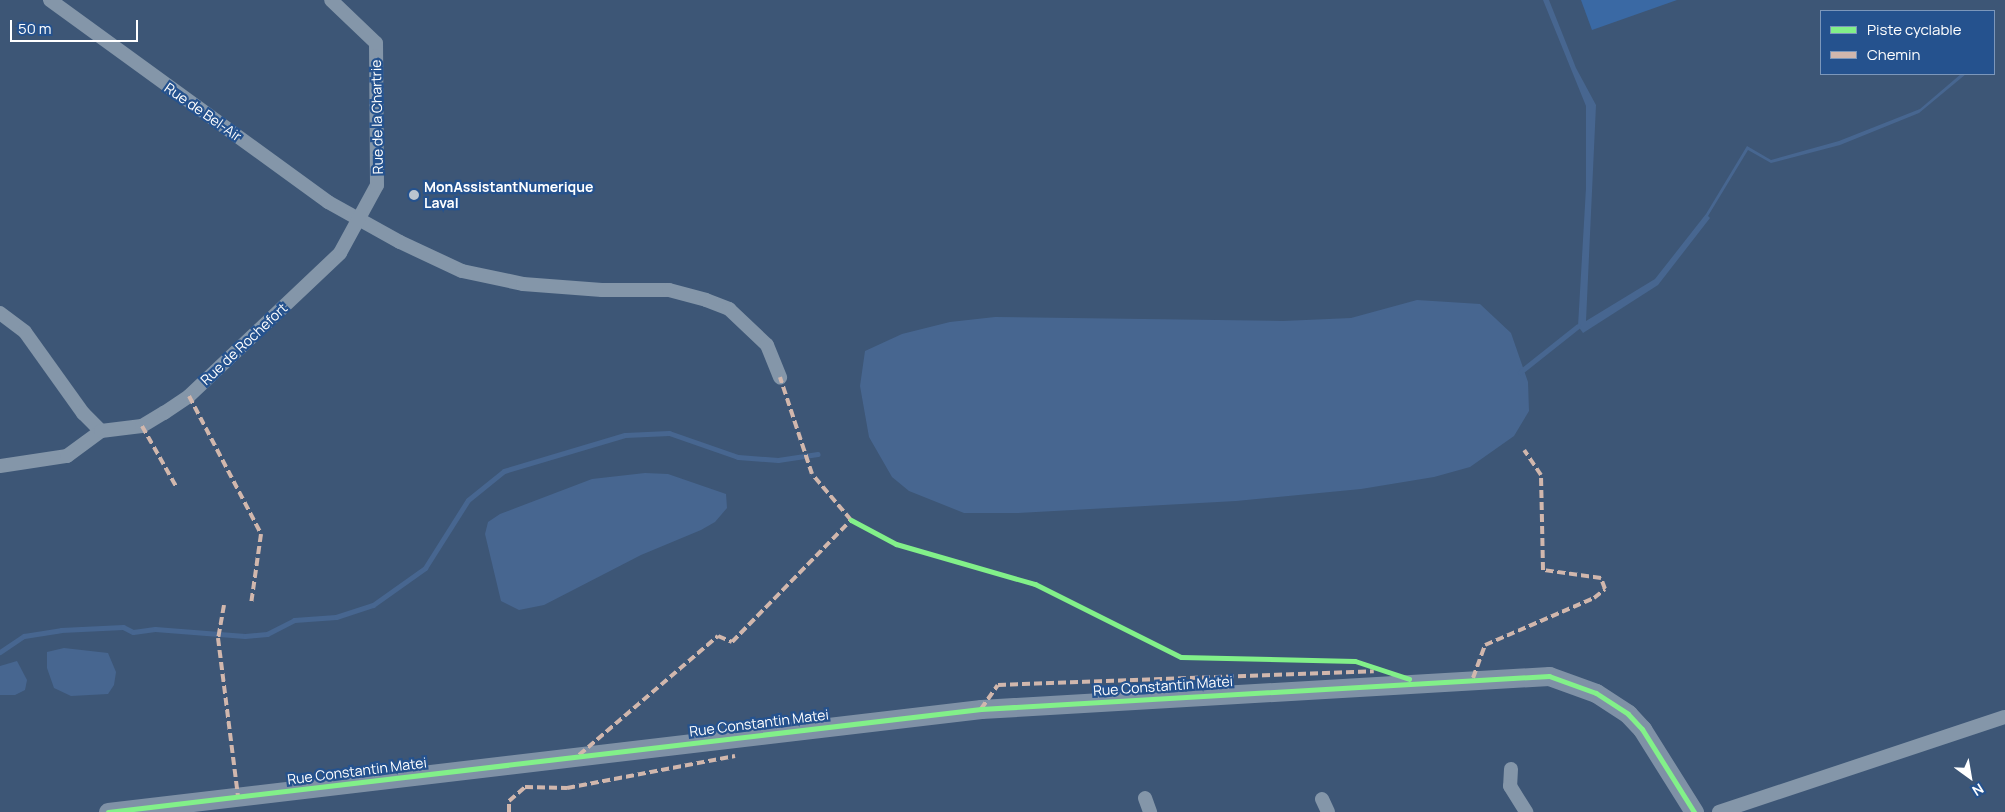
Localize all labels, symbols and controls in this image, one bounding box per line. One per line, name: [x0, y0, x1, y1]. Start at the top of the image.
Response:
scale bar: [12, 10, 140, 42]
legend: [1820, 10, 1995, 75]
text: 50 m: [18, 18, 52, 39]
text: Piste cyclable: [1867, 19, 1962, 40]
text: Chemin: [1867, 44, 1920, 65]
street label: Rue de la Chartrie: [368, 60, 386, 174]
street label: Rue de Bel-Air: [161, 79, 245, 145]
place label: MonAssistantNumerique Laval: [424, 179, 593, 212]
marker: MonAssistantNumerique Laval: [408, 189, 420, 201]
street label: Rue de Rochefort: [197, 300, 291, 388]
street label: Rue Constantin Matei: [1093, 673, 1233, 699]
street label: Rue Constantin Matei: [688, 706, 830, 740]
north arrow: [1945, 752, 1995, 802]
street label: Rue Constantin Matei: [286, 754, 428, 788]
text: N: [1969, 779, 1988, 801]

